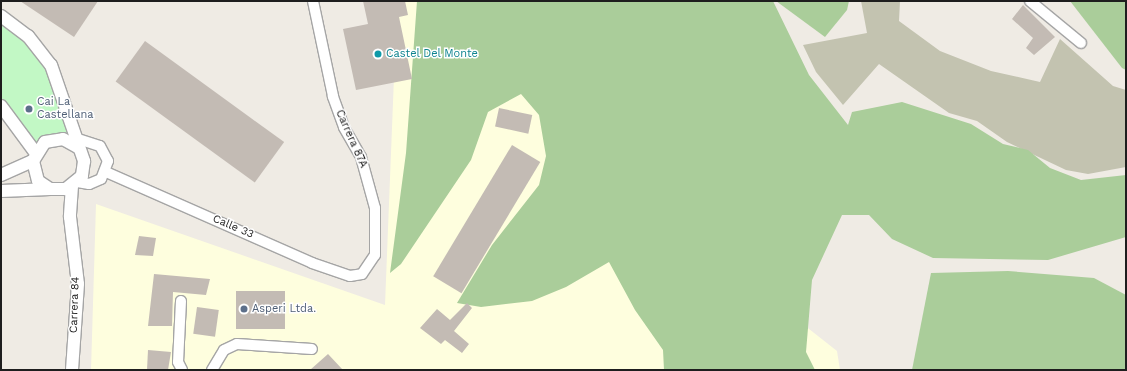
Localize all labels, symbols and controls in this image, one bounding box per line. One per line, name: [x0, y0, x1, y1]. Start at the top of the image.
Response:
place label: Castel Del Monte: [386, 47, 479, 61]
marker: Castel Del Monte: [373, 49, 383, 59]
place label: Cai La Castellana: [37, 96, 94, 122]
marker: Cai La Castellana: [24, 104, 34, 114]
street label: Carrera 87A: [332, 108, 370, 170]
street label: Calle 33: [210, 212, 256, 242]
street label: Carrera 84: [67, 276, 83, 334]
place label: Asperi Ltda.: [252, 302, 316, 316]
marker: Asperi Ltda.: [239, 304, 249, 314]

